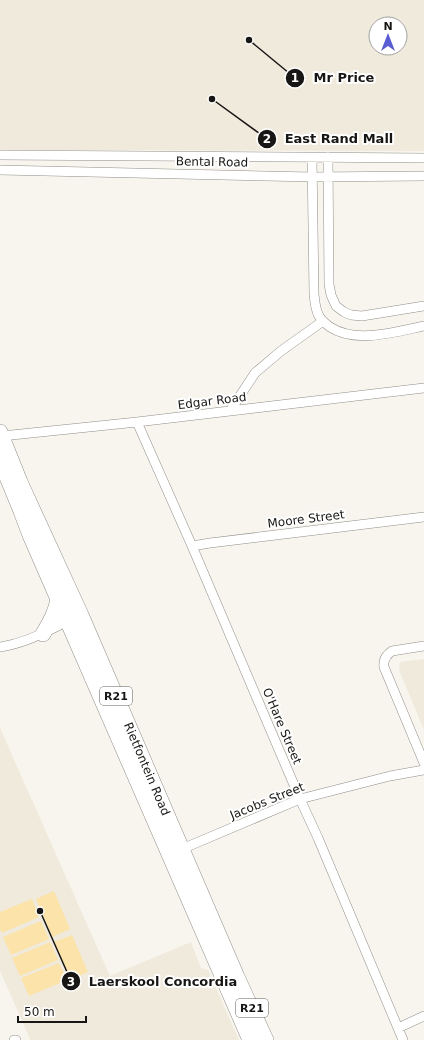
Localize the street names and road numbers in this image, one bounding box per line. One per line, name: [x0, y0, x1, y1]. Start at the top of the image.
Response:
street label: Bental Road: [176, 154, 248, 170]
street label: Edgar Road: [177, 390, 247, 412]
street label: Moore Street: [267, 507, 346, 531]
street label: O'Hare Street: [260, 686, 304, 766]
road number: R21: [100, 687, 132, 705]
street label: Rietfontein Road: [121, 720, 173, 818]
street label: Jacobs Street: [227, 780, 307, 823]
road number: R21: [236, 999, 268, 1017]

